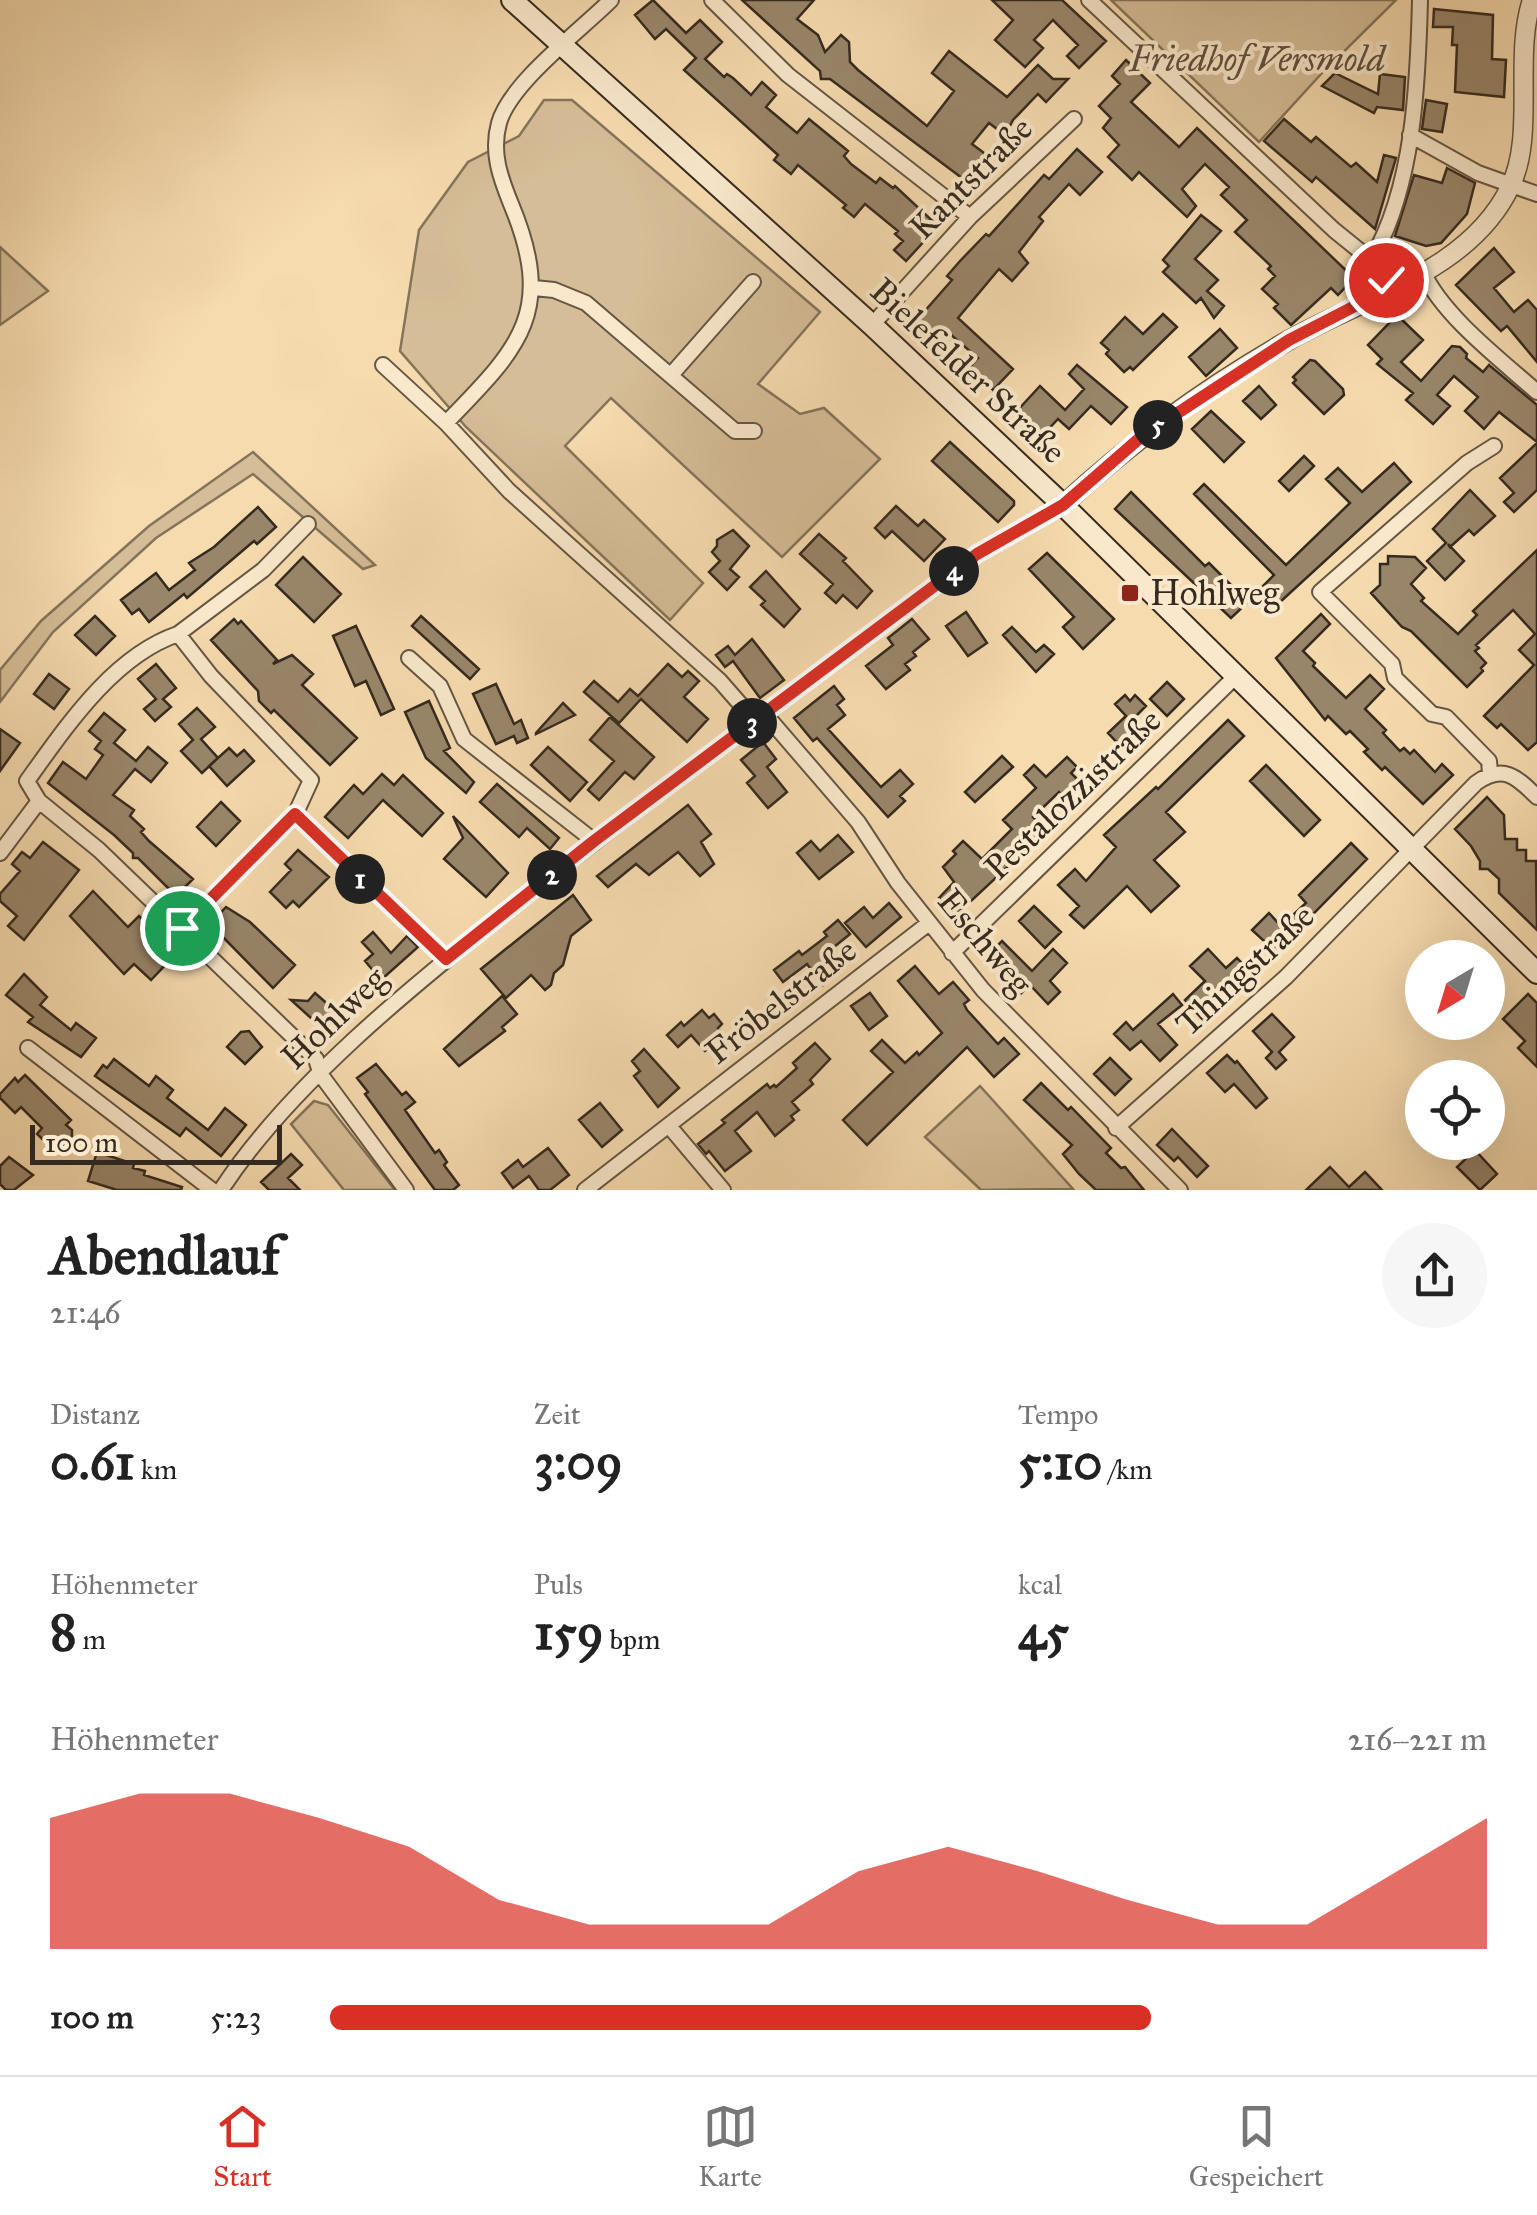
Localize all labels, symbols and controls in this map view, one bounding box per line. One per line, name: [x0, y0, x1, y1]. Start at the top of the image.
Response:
park label: Friedhof Versmold: [1128, 38, 1388, 81]
street label: Kantstraße: [900, 107, 1042, 249]
pin: [1344, 238, 1429, 323]
icon: check: [1359, 253, 1414, 308]
street label: Bielefelder Straße: [861, 269, 1075, 473]
pin: 5: [1133, 400, 1183, 450]
text: 5: [1151, 407, 1165, 442]
pin: 4: [929, 546, 979, 596]
text: 4: [946, 553, 962, 588]
place label: Hohlweg: [1150, 572, 1280, 615]
marker: Hohlweg: [1119, 582, 1141, 604]
pin: 3: [727, 698, 777, 748]
street label: Pestalozzistraße: [976, 699, 1170, 889]
text: 3: [746, 705, 758, 740]
pin: 2: [527, 850, 577, 900]
pin: 1: [335, 854, 385, 904]
text: 2: [545, 857, 559, 892]
text: 1: [354, 861, 366, 896]
street label: Eschweg: [928, 880, 1042, 1004]
pin: [140, 886, 225, 971]
street label: Thingstraße: [1167, 895, 1323, 1045]
icon: arrive: [155, 901, 210, 956]
street label: Fröbelstraße: [697, 929, 865, 1073]
north arrow: [1405, 940, 1505, 1040]
map controls: [1405, 940, 1505, 1160]
street label: Hohlweg: [272, 957, 396, 1079]
button: locate: [1405, 1060, 1505, 1160]
scale bar: [30, 1120, 282, 1164]
text: 100 m: [45, 1125, 118, 1160]
text: Abendlauf: [50, 1222, 280, 1289]
button: share: [1382, 1223, 1487, 1328]
text: 21:46: [50, 1293, 121, 1332]
text: Distanz: [50, 1397, 140, 1432]
text: Zeit: [534, 1397, 581, 1432]
text: Tempo: [1018, 1397, 1098, 1432]
text: 0.61: [50, 1432, 135, 1493]
text: 3:09: [534, 1432, 623, 1493]
text: 5:10: [1018, 1432, 1102, 1493]
text: km: [135, 1452, 177, 1487]
text: /km: [1102, 1452, 1153, 1487]
text: Höhenmeter: [50, 1567, 198, 1602]
text: Puls: [534, 1567, 583, 1602]
text: kcal: [1018, 1567, 1062, 1602]
text: 8: [50, 1602, 77, 1663]
text: 159: [534, 1602, 603, 1663]
text: 45: [1018, 1602, 1069, 1663]
text: m: [77, 1622, 106, 1657]
text: bpm: [603, 1622, 661, 1657]
text: Höhenmeter: [50, 1720, 219, 1759]
text: 216–221 m: [1348, 1720, 1487, 1759]
text: 100 m: [50, 1998, 134, 2037]
text: 5:23: [210, 1998, 262, 2037]
tab: Start: [213, 2099, 272, 2194]
tab: Karte: [698, 2099, 762, 2194]
tab: Gespeichert: [1189, 2099, 1324, 2194]

